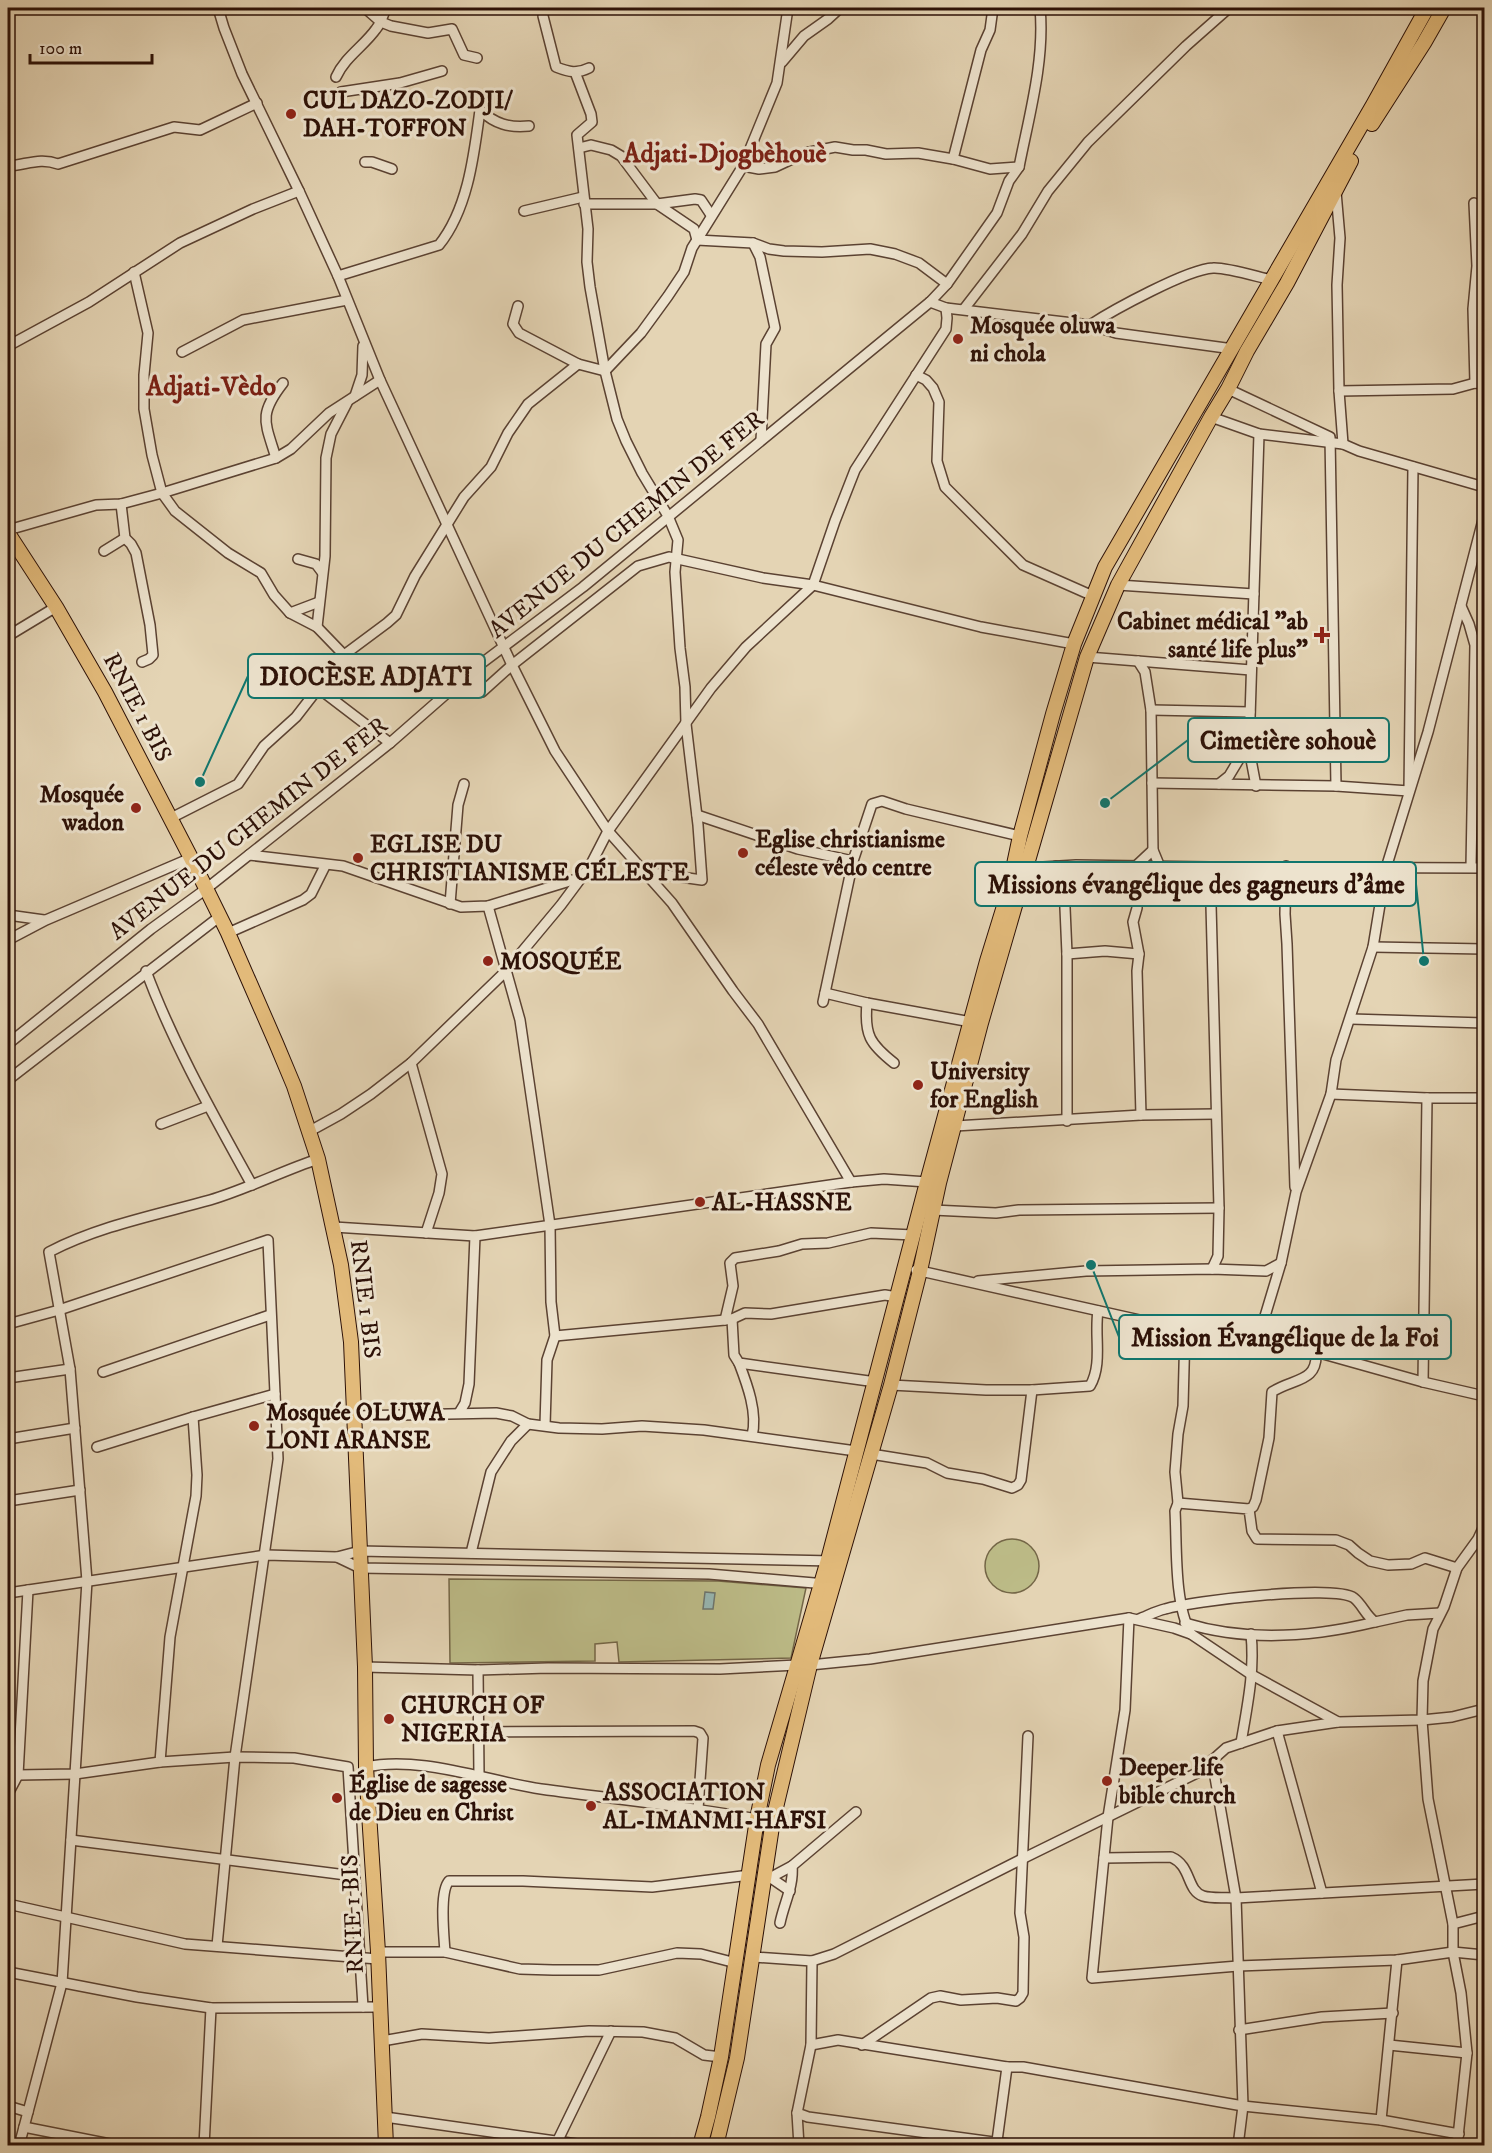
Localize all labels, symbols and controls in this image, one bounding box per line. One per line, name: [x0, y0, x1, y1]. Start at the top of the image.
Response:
scale bar: [30, 27, 152, 65]
text: 100 m: [39, 38, 82, 60]
place label: CUL DAZO-ZODJI/ DAH-TOFFON: [303, 86, 513, 144]
marker: CUL DAZO-ZODJI/ DAH-TOFFON: [284, 107, 298, 121]
district label: Adjati-Djogbèhouè: [622, 137, 827, 171]
place label: Mosquée oluwa ni chola: [970, 311, 1116, 369]
marker: Mosquée oluwa ni chola: [951, 332, 965, 346]
district label: Adjati-Vèdo: [145, 370, 276, 404]
street label: AVENUE DU CHEMIN DE FER: [483, 404, 770, 645]
place label: Cabinet médical "ab santé life plus": [1117, 607, 1308, 665]
marker: Cabinet médical "ab santé life plus": [1313, 626, 1331, 644]
street label: RNIE 1 BIS: [96, 648, 178, 767]
callout: DIOCÈSE ADJATI: [248, 654, 485, 698]
text: DIOCÈSE ADJATI: [259, 660, 473, 694]
street label: AVENUE DU CHEMIN DE FER: [103, 710, 394, 947]
callout: Cimetière sohouè: [1188, 718, 1389, 762]
text: Cimetière sohouè: [1200, 725, 1377, 758]
place label: Mosquée wadon: [39, 780, 124, 838]
marker: Mosquée wadon: [129, 801, 143, 815]
place label: Eglise christianisme céleste vêdo centre: [755, 825, 945, 883]
place label: EGLISE DU CHRISTIANISME CÉLESTE: [370, 830, 689, 888]
marker: Eglise christianisme céleste vêdo centre: [736, 846, 750, 860]
marker: EGLISE DU CHRISTIANISME CÉLESTE: [351, 851, 365, 865]
callout: Missions évangélique des gagneurs d'âme: [975, 862, 1416, 906]
text: Missions évangélique des gagneurs d'âme: [987, 869, 1405, 902]
place label: MOSQUÉE: [500, 946, 622, 977]
marker: MOSQUÉE: [481, 954, 495, 968]
place label: University for English: [929, 1057, 1039, 1115]
marker: University for English: [911, 1078, 925, 1092]
place label: AL-HASSNE: [711, 1188, 852, 1218]
marker: AL-HASSNE: [693, 1195, 707, 1209]
street label: RNIE 1 BIS: [343, 1238, 387, 1360]
callout: Mission Évangélique de la Foi: [1119, 1315, 1451, 1359]
text: Mission Évangélique de la Foi: [1131, 1321, 1439, 1355]
place label: Mosquée OLUWA LONI ARANSE: [266, 1398, 445, 1456]
marker: Mosquée OLUWA LONI ARANSE: [247, 1419, 261, 1433]
place label: CHURCH OF NIGERIA: [401, 1691, 545, 1749]
marker: CHURCH OF NIGERIA: [382, 1712, 396, 1726]
place label: Deeper life bible church: [1118, 1753, 1236, 1811]
place label: Église de sagesse de Dieu en Christ: [349, 1769, 514, 1828]
marker: Deeper life bible church: [1100, 1774, 1114, 1788]
place label: ASSOCIATION AL-IMANMI-HAFSI: [602, 1778, 826, 1836]
marker: Église de sagesse de Dieu en Christ: [330, 1791, 344, 1805]
marker: ASSOCIATION AL-IMANMI-HAFSI: [584, 1799, 598, 1813]
street label: RNIE 1 BIS: [335, 1854, 371, 1974]

